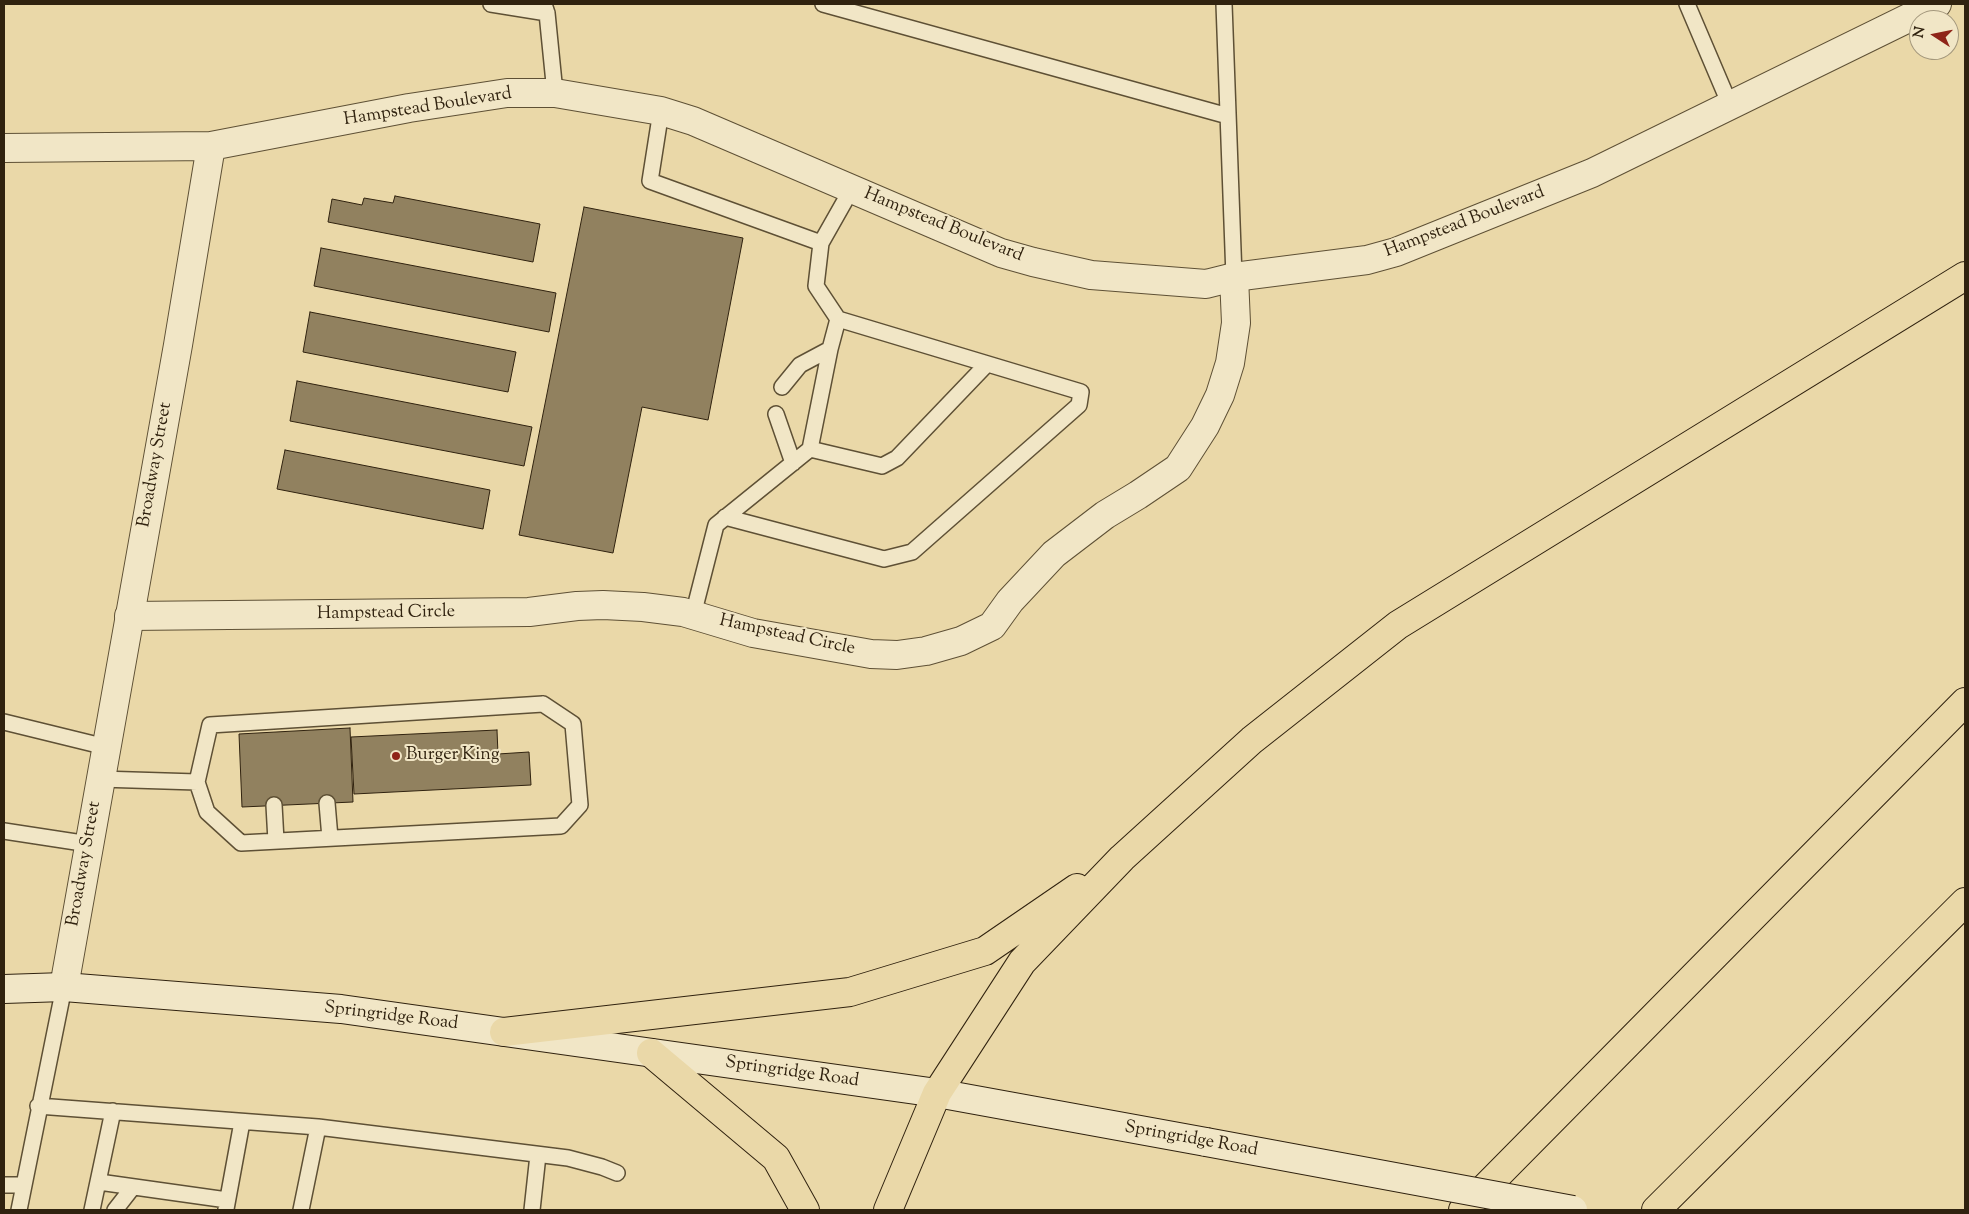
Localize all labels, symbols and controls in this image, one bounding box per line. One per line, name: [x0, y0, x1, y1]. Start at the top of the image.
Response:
north arrow: [1909, 10, 1959, 60]
text: N: [1909, 25, 1931, 40]
street label: Hampstead Boulevard: [342, 84, 514, 132]
street label: Hampstead Boulevard: [1382, 182, 1548, 264]
street label: Hampstead Boulevard: [860, 184, 1026, 268]
street label: Broadway Street: [134, 401, 178, 529]
street label: Hampstead Circle: [317, 602, 455, 626]
street label: Hampstead Circle: [717, 611, 857, 661]
place label: Burger King: [406, 745, 500, 767]
marker: Burger King: [390, 750, 402, 762]
street label: Broadway Street: [63, 800, 107, 928]
street label: Springridge Road: [323, 998, 459, 1036]
street label: Springridge Road: [724, 1053, 860, 1093]
street label: Springridge Road: [1123, 1118, 1259, 1162]

